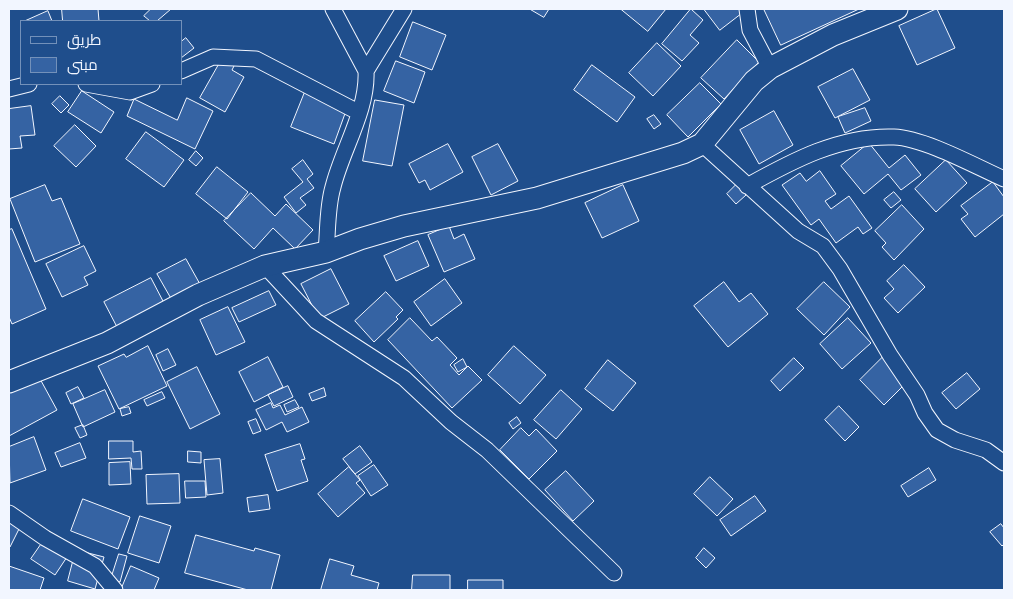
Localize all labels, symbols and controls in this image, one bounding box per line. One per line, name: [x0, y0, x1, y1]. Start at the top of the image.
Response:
legend: [20, 20, 182, 85]
text: طريق: [67, 31, 101, 48]
text: مبنى: [67, 56, 98, 73]

